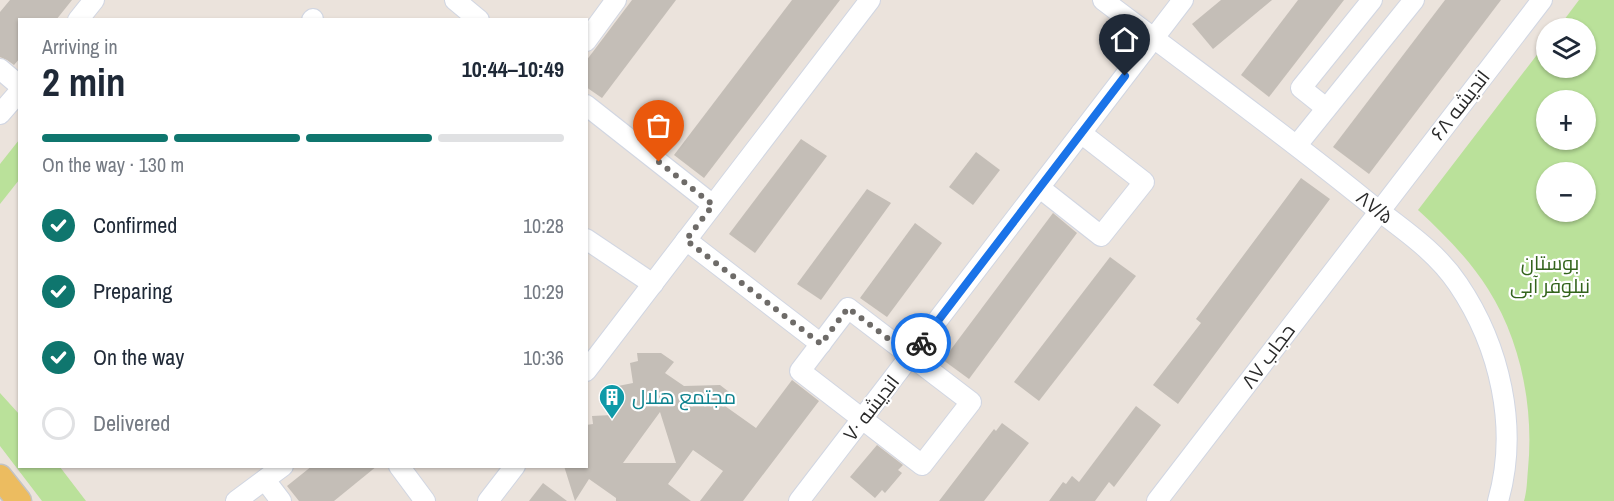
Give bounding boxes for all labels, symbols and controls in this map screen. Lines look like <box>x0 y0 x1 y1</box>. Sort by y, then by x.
pin <box>1099 14 1150 76</box>
map controls <box>1536 18 1596 222</box>
button: layers <box>1536 18 1596 78</box>
icon: home <box>1108 23 1141 56</box>
text: Arriving in <box>42 33 118 60</box>
text: 10:44–10:49 <box>462 54 564 84</box>
text: 2 min <box>42 56 126 108</box>
street label: اندیشه ۶۸ <box>1424 64 1496 145</box>
button: + <box>1536 90 1596 150</box>
pin <box>633 100 684 162</box>
icon: bag <box>642 109 675 142</box>
text: On the way · 130 m <box>42 151 184 178</box>
button: − <box>1536 162 1596 222</box>
street label: ۸۷/۵ <box>1351 184 1400 230</box>
icon: check <box>42 209 75 242</box>
text: Confirmed <box>93 210 177 240</box>
text: 10:28 <box>523 212 564 239</box>
park label: بوستان نیلوفر آبی <box>1510 249 1590 299</box>
icon: check <box>42 275 75 308</box>
text: Preparing <box>93 276 172 306</box>
text: 10:29 <box>523 278 564 305</box>
courier <box>891 313 951 373</box>
street label: حجاب ۸۷ <box>1234 318 1301 394</box>
icon: bike <box>905 327 938 360</box>
icon: check <box>42 341 75 374</box>
text: On the way <box>93 342 184 372</box>
text: 10:36 <box>523 344 564 371</box>
street label: اندیشه ۷۰ <box>836 369 905 447</box>
building icon: مجتمع هلال <box>597 382 627 420</box>
place label: مجتمع هلال <box>632 383 736 411</box>
text: Delivered <box>93 408 170 438</box>

